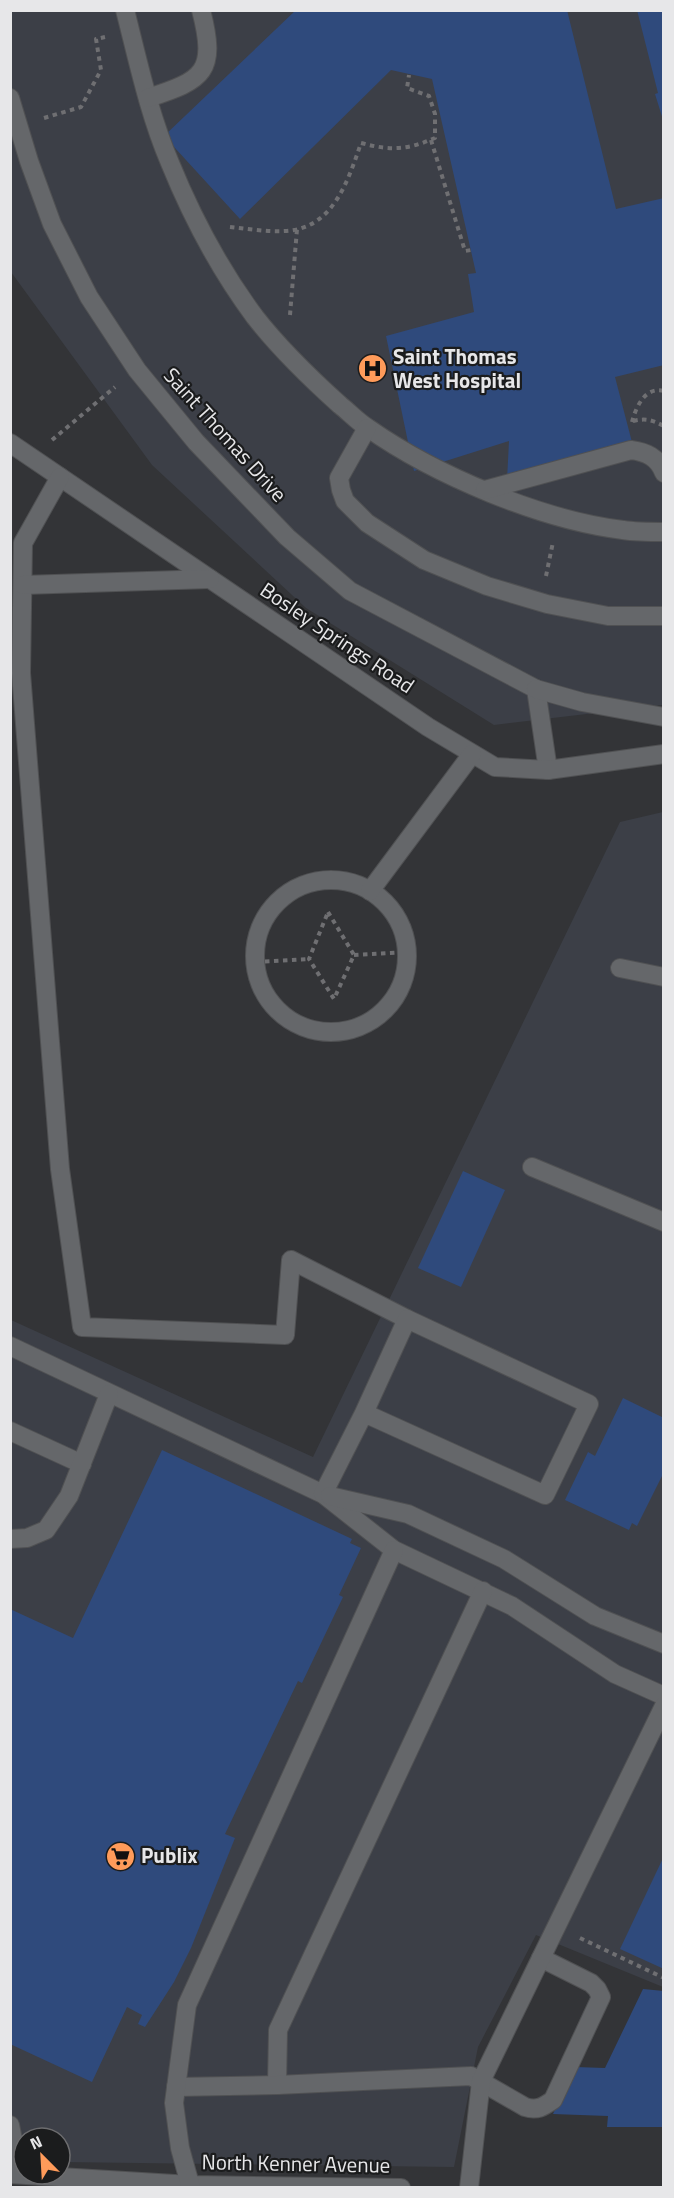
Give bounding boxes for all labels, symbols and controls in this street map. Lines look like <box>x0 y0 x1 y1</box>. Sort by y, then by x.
place label: Saint Thomas West Hospital <box>393 340 521 396</box>
hospital icon: Saint Thomas West Hospital <box>356 353 388 385</box>
street label: Saint Thomas Drive <box>156 360 295 509</box>
street label: Bosley Springs Road <box>254 574 421 701</box>
place label: Publix <box>141 1839 197 1871</box>
supermarket icon: Publix <box>104 1840 136 1872</box>
north arrow <box>12 2126 72 2186</box>
text: N <box>26 2129 46 2156</box>
street label: North Kenner Avenue <box>201 2145 391 2181</box>

